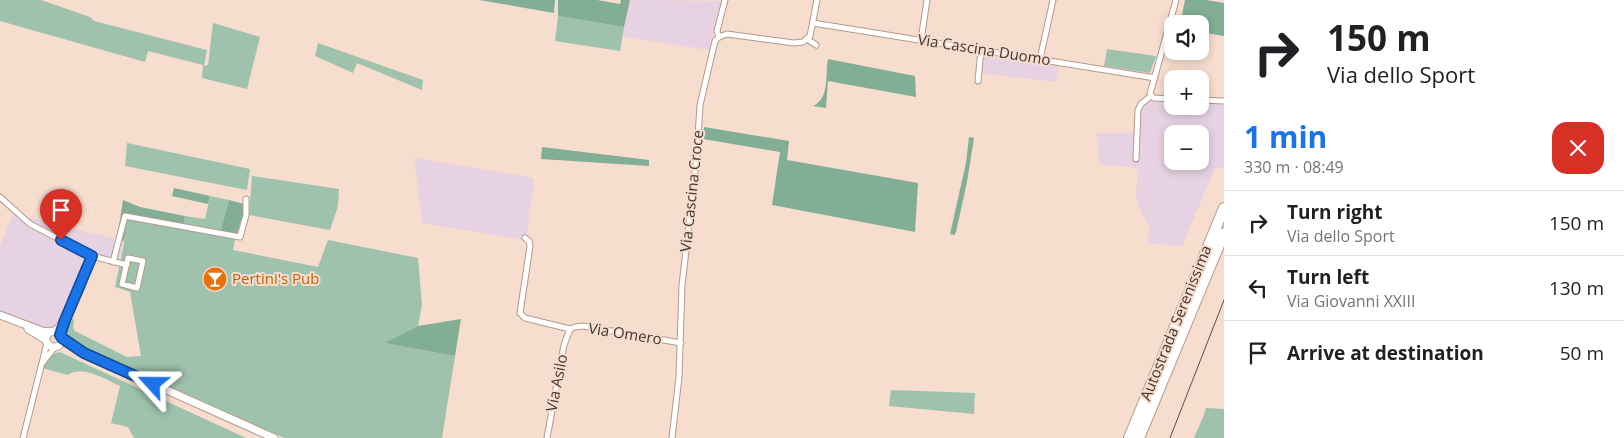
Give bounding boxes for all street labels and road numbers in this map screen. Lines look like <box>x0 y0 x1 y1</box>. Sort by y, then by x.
street label: Via Cascina Duomo <box>916 29 1052 69</box>
street label: Via Cascina Croce <box>675 129 707 253</box>
street label: Autostrada Serenissima <box>1135 242 1215 403</box>
street label: Via Omero <box>587 317 663 349</box>
street label: Via Asilo <box>541 352 571 413</box>

